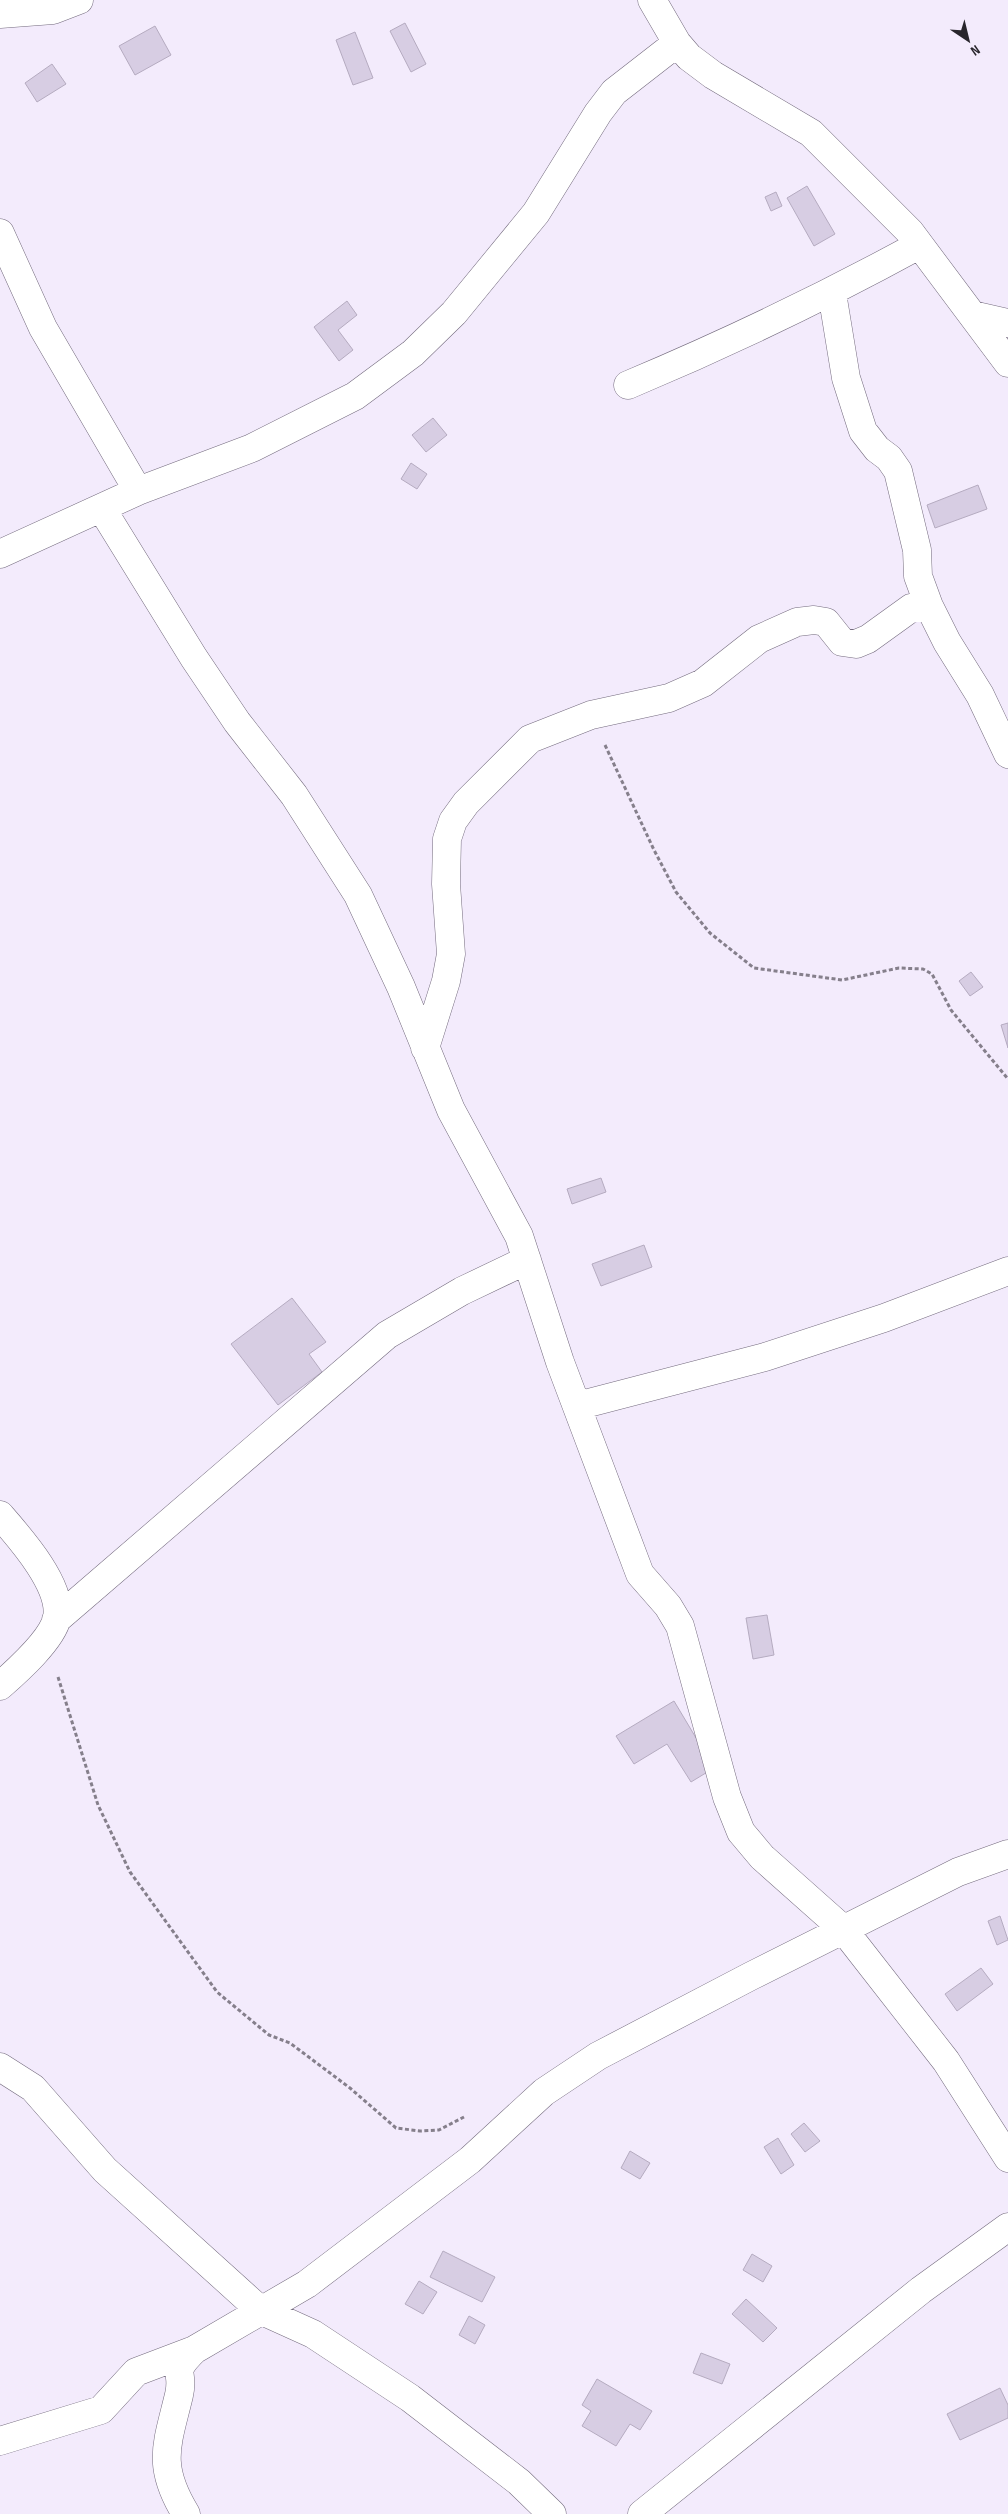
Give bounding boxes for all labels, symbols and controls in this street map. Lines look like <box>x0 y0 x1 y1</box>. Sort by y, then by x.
north arrow <box>943 15 993 65</box>
text: N <box>967 41 983 59</box>

